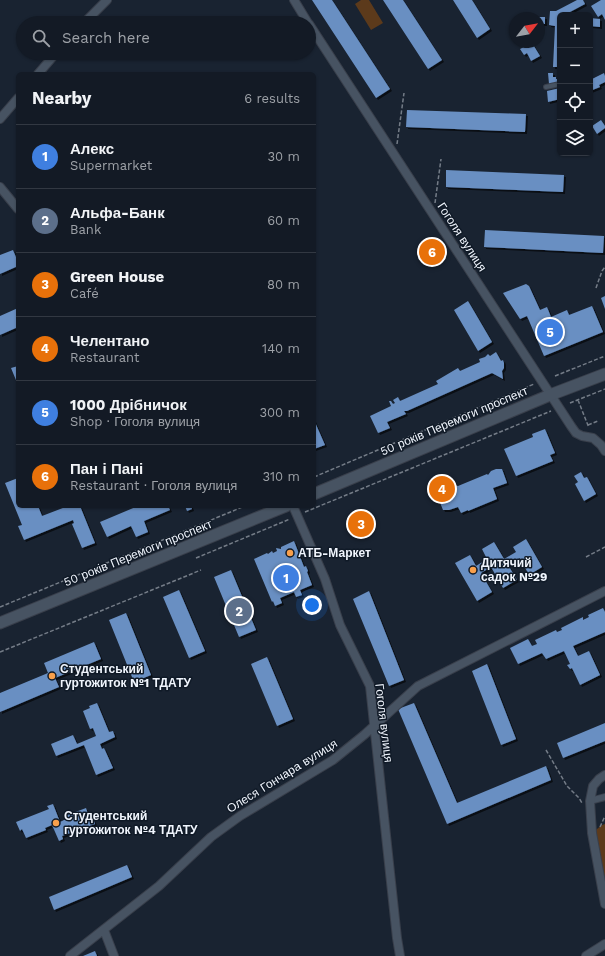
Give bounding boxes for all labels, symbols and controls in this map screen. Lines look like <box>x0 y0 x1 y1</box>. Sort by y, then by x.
north arrow <box>509 12 545 48</box>
map controls <box>557 12 593 156</box>
button: + <box>557 12 593 48</box>
search box <box>16 16 316 60</box>
icon: search <box>30 27 52 49</box>
text: Search here <box>62 29 150 47</box>
button: − <box>557 48 593 84</box>
button: locate <box>557 84 593 120</box>
text: Nearby <box>32 88 91 108</box>
text: 6 results <box>244 91 300 106</box>
button: layers <box>557 120 593 156</box>
text: Алекс <box>70 140 114 158</box>
text: 1 <box>42 149 48 164</box>
text: 30 m <box>268 149 300 164</box>
text: Supermarket <box>70 158 152 173</box>
street label: Гоголя вулиця <box>435 200 489 274</box>
text: Альфа-Банк <box>70 204 165 222</box>
text: 2 <box>41 213 49 228</box>
text: 60 m <box>267 213 300 228</box>
text: Bank <box>70 222 101 237</box>
pin: 6 <box>419 237 445 267</box>
text: Green House <box>70 268 164 286</box>
text: 3 <box>41 277 49 292</box>
text: 80 m <box>267 277 300 292</box>
text: Café <box>70 286 99 301</box>
pin: 5 <box>537 317 563 347</box>
text: Челентано <box>70 332 150 350</box>
text: 4 <box>41 341 49 356</box>
text: 140 m <box>262 341 300 356</box>
text: Restaurant <box>70 350 140 365</box>
street label: 50 років Перемоги проспект <box>378 383 530 458</box>
text: 1000 Дрібничок <box>70 396 187 414</box>
text: 5 <box>41 405 49 420</box>
text: 300 m <box>259 405 300 420</box>
text: Shop · Гоголя вулиця <box>70 414 200 429</box>
text: Пан і Пані <box>70 460 143 478</box>
text: 6 <box>41 469 49 484</box>
text: 310 m <box>262 469 300 484</box>
pin: 4 <box>429 474 455 504</box>
text: Restaurant · Гоголя вулиця <box>70 478 237 493</box>
pin: 3 <box>348 509 374 539</box>
street label: 50 років Перемоги проспект <box>62 517 215 589</box>
place label: АТБ-Маркет <box>298 546 371 560</box>
marker: АТБ-Маркет <box>285 548 295 558</box>
place label: Дитячий садок №29 <box>481 556 547 584</box>
pin: 1 <box>273 563 299 593</box>
marker: Дитячий садок №29 <box>468 565 478 575</box>
your location <box>302 595 322 615</box>
pin: 2 <box>226 596 252 626</box>
place label: Студентський гуртожиток №1 ТДАТУ <box>60 662 191 690</box>
marker: Студентський гуртожиток №1 ТДАТУ <box>47 671 57 681</box>
street label: Гоголя вулиця <box>372 683 396 763</box>
street label: Олеся Гончара вулиця <box>224 736 340 816</box>
place label: Студентський гуртожиток №4 ТДАТУ <box>64 809 198 837</box>
marker: Студентський гуртожиток №4 ТДАТУ <box>51 818 61 828</box>

